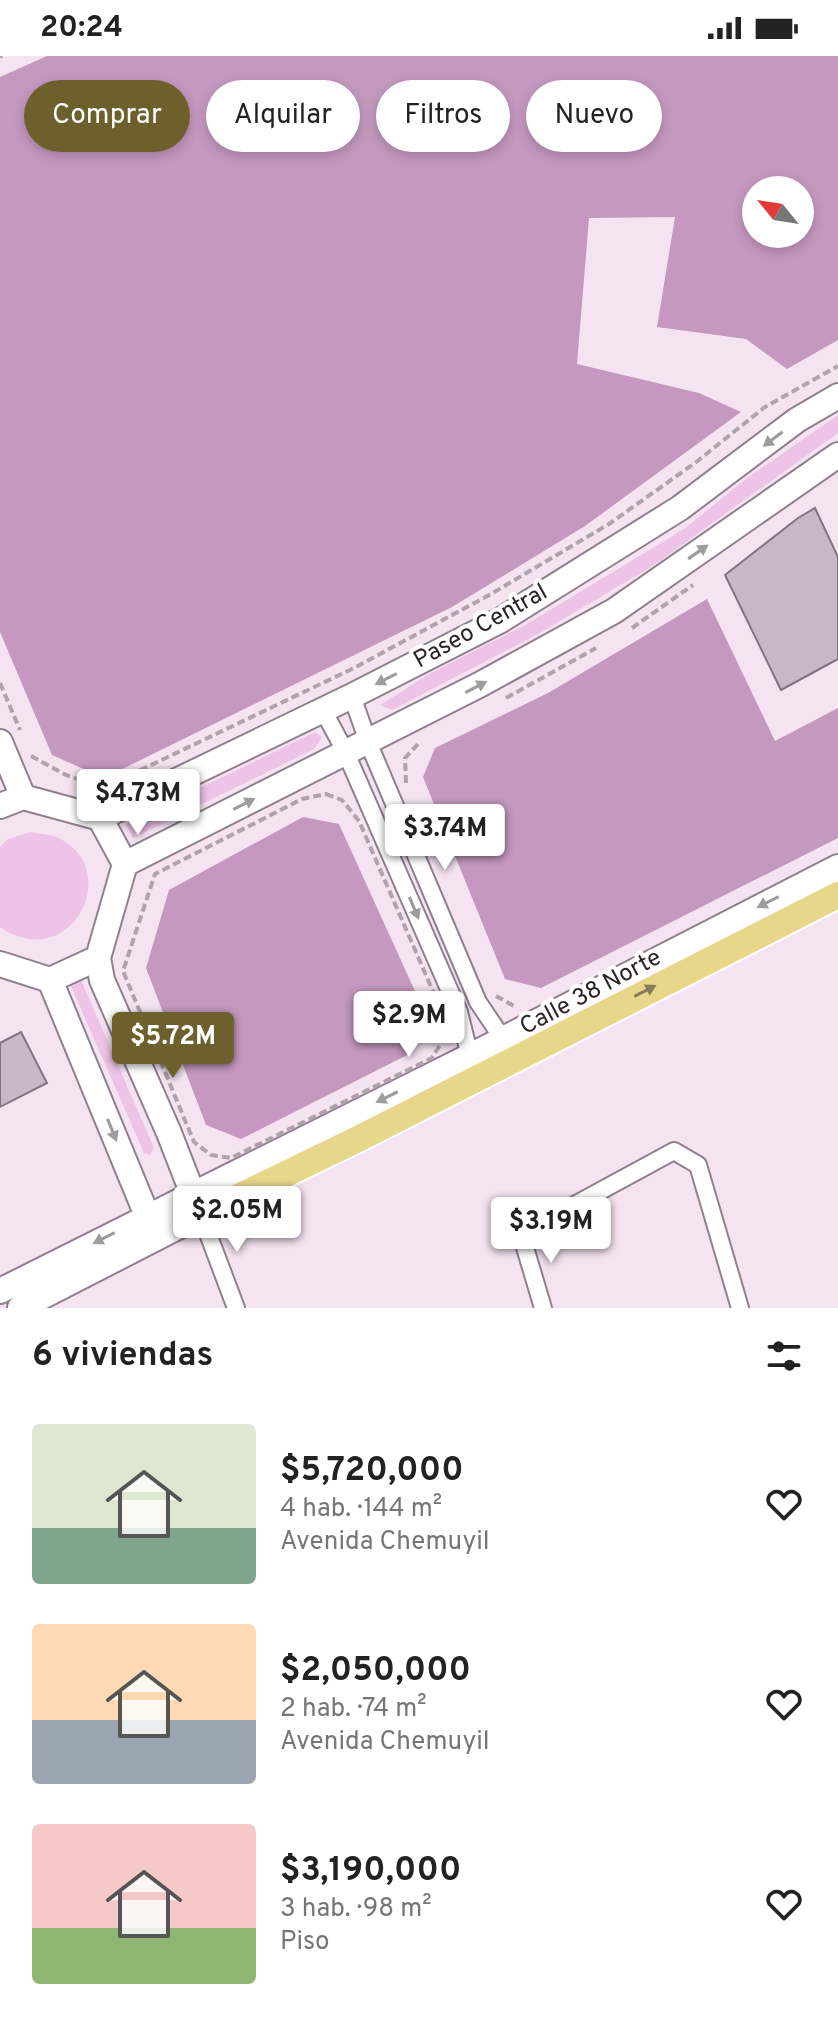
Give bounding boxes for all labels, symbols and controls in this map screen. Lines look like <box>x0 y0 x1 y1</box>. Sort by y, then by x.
text: 20:24 <box>40 10 123 47</box>
chip: Comprar <box>24 80 190 152</box>
chip: Alquilar <box>206 80 360 152</box>
chip: Filtros <box>376 80 510 152</box>
chip: Nuevo <box>526 80 662 152</box>
north arrow <box>742 176 814 248</box>
map controls <box>742 176 814 248</box>
one-way arrow <box>763 430 783 446</box>
one-way arrow <box>688 545 709 560</box>
street label: Paseo Central <box>409 578 553 676</box>
one-way arrow <box>375 672 398 685</box>
one-way arrow <box>465 680 488 693</box>
pin: $4.73M <box>73 769 203 837</box>
text: $4.73M <box>95 778 181 811</box>
one-way arrow <box>233 797 256 810</box>
pin: $3.74M <box>380 804 510 872</box>
text: $3.74M <box>403 813 487 846</box>
one-way arrow <box>407 896 420 920</box>
one-way arrow <box>757 896 780 909</box>
street label: Calle 38 Norte <box>515 943 667 1043</box>
one-way arrow <box>634 985 657 998</box>
pin: $2.9M <box>353 991 465 1059</box>
text: $2.9M <box>372 1000 446 1033</box>
pin: $5.72M <box>108 1012 238 1080</box>
text: $5.72M <box>130 1021 216 1054</box>
one-way arrow <box>376 1090 399 1104</box>
one-way arrow <box>105 1118 118 1142</box>
pin: $2.05M <box>172 1186 302 1254</box>
text: $2.05M <box>191 1195 283 1228</box>
pin: $3.19M <box>486 1197 616 1265</box>
text: $3.19M <box>509 1206 593 1239</box>
one-way arrow <box>93 1232 116 1245</box>
icon: filters <box>762 1334 806 1378</box>
text: 6 viviendas <box>32 1335 213 1378</box>
text: $5,720,000 <box>280 1450 464 1493</box>
icon: home <box>96 1456 192 1552</box>
icon: heart <box>762 1482 806 1526</box>
text: 4 hab. · 144 m² <box>280 1493 442 1526</box>
text: Avenida Chemuyil <box>280 1526 490 1559</box>
text: $2,050,000 <box>280 1650 471 1693</box>
icon: home <box>96 1656 192 1752</box>
icon: heart <box>762 1682 806 1726</box>
text: 2 hab. · 74 m² <box>280 1693 427 1726</box>
text: Avenida Chemuyil <box>280 1726 490 1759</box>
text: $3,190,000 <box>280 1850 461 1893</box>
icon: home <box>96 1856 192 1952</box>
icon: heart <box>762 1882 806 1926</box>
text: 3 hab. · 98 m² <box>280 1893 432 1926</box>
text: Piso <box>280 1926 329 1959</box>

